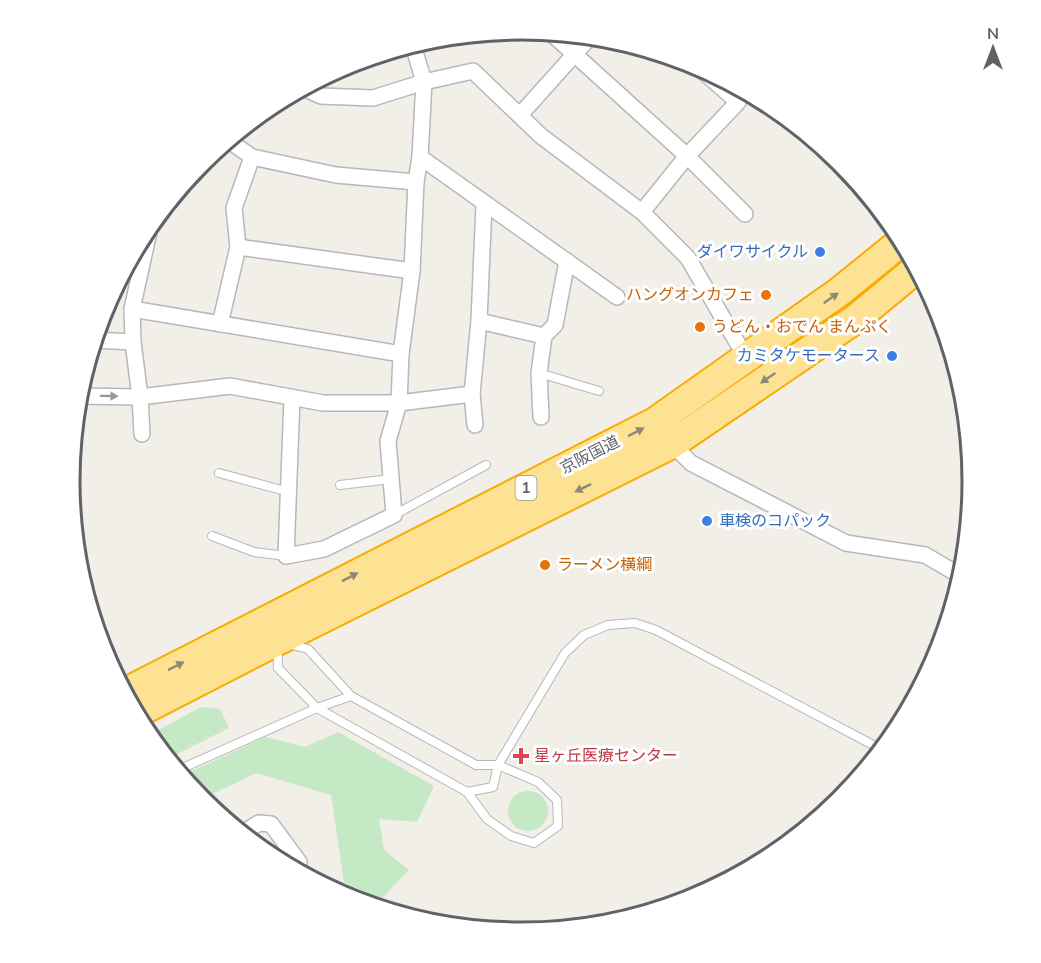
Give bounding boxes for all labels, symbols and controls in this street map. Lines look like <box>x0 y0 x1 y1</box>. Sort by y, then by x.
north arrow <box>963 18 1023 78</box>
text: N <box>987 23 999 45</box>
place label: ダイワサイクル <box>697 241 808 263</box>
marker: ダイワサイクル <box>813 245 827 259</box>
place label: ハングオンカフェ <box>626 284 754 306</box>
marker: ハングオンカフェ <box>759 288 773 302</box>
one-way arrow <box>823 293 839 304</box>
place label: うどん・おでん まんぷく <box>712 316 892 338</box>
marker: うどん・おでん まんぷく <box>693 320 707 334</box>
place label: カミタケモータース <box>737 345 880 367</box>
marker: カミタケモータース <box>885 349 899 363</box>
one-way arrow <box>760 373 776 384</box>
one-way arrow <box>99 392 118 401</box>
one-way arrow <box>627 427 644 436</box>
street label: 京阪国道 <box>556 431 624 479</box>
road number: 1 <box>516 476 536 500</box>
one-way arrow <box>574 483 591 493</box>
place label: 車検のコパック <box>719 510 831 532</box>
marker: 車検のコパック <box>700 514 714 528</box>
place label: ラーメン横綱 <box>557 554 652 576</box>
marker: ラーメン横綱 <box>538 558 552 572</box>
one-way arrow <box>341 573 358 582</box>
one-way arrow <box>168 661 185 671</box>
place label: 星ヶ丘医療センター <box>534 745 678 767</box>
marker: 星ヶ丘医療センター <box>512 747 530 765</box>

